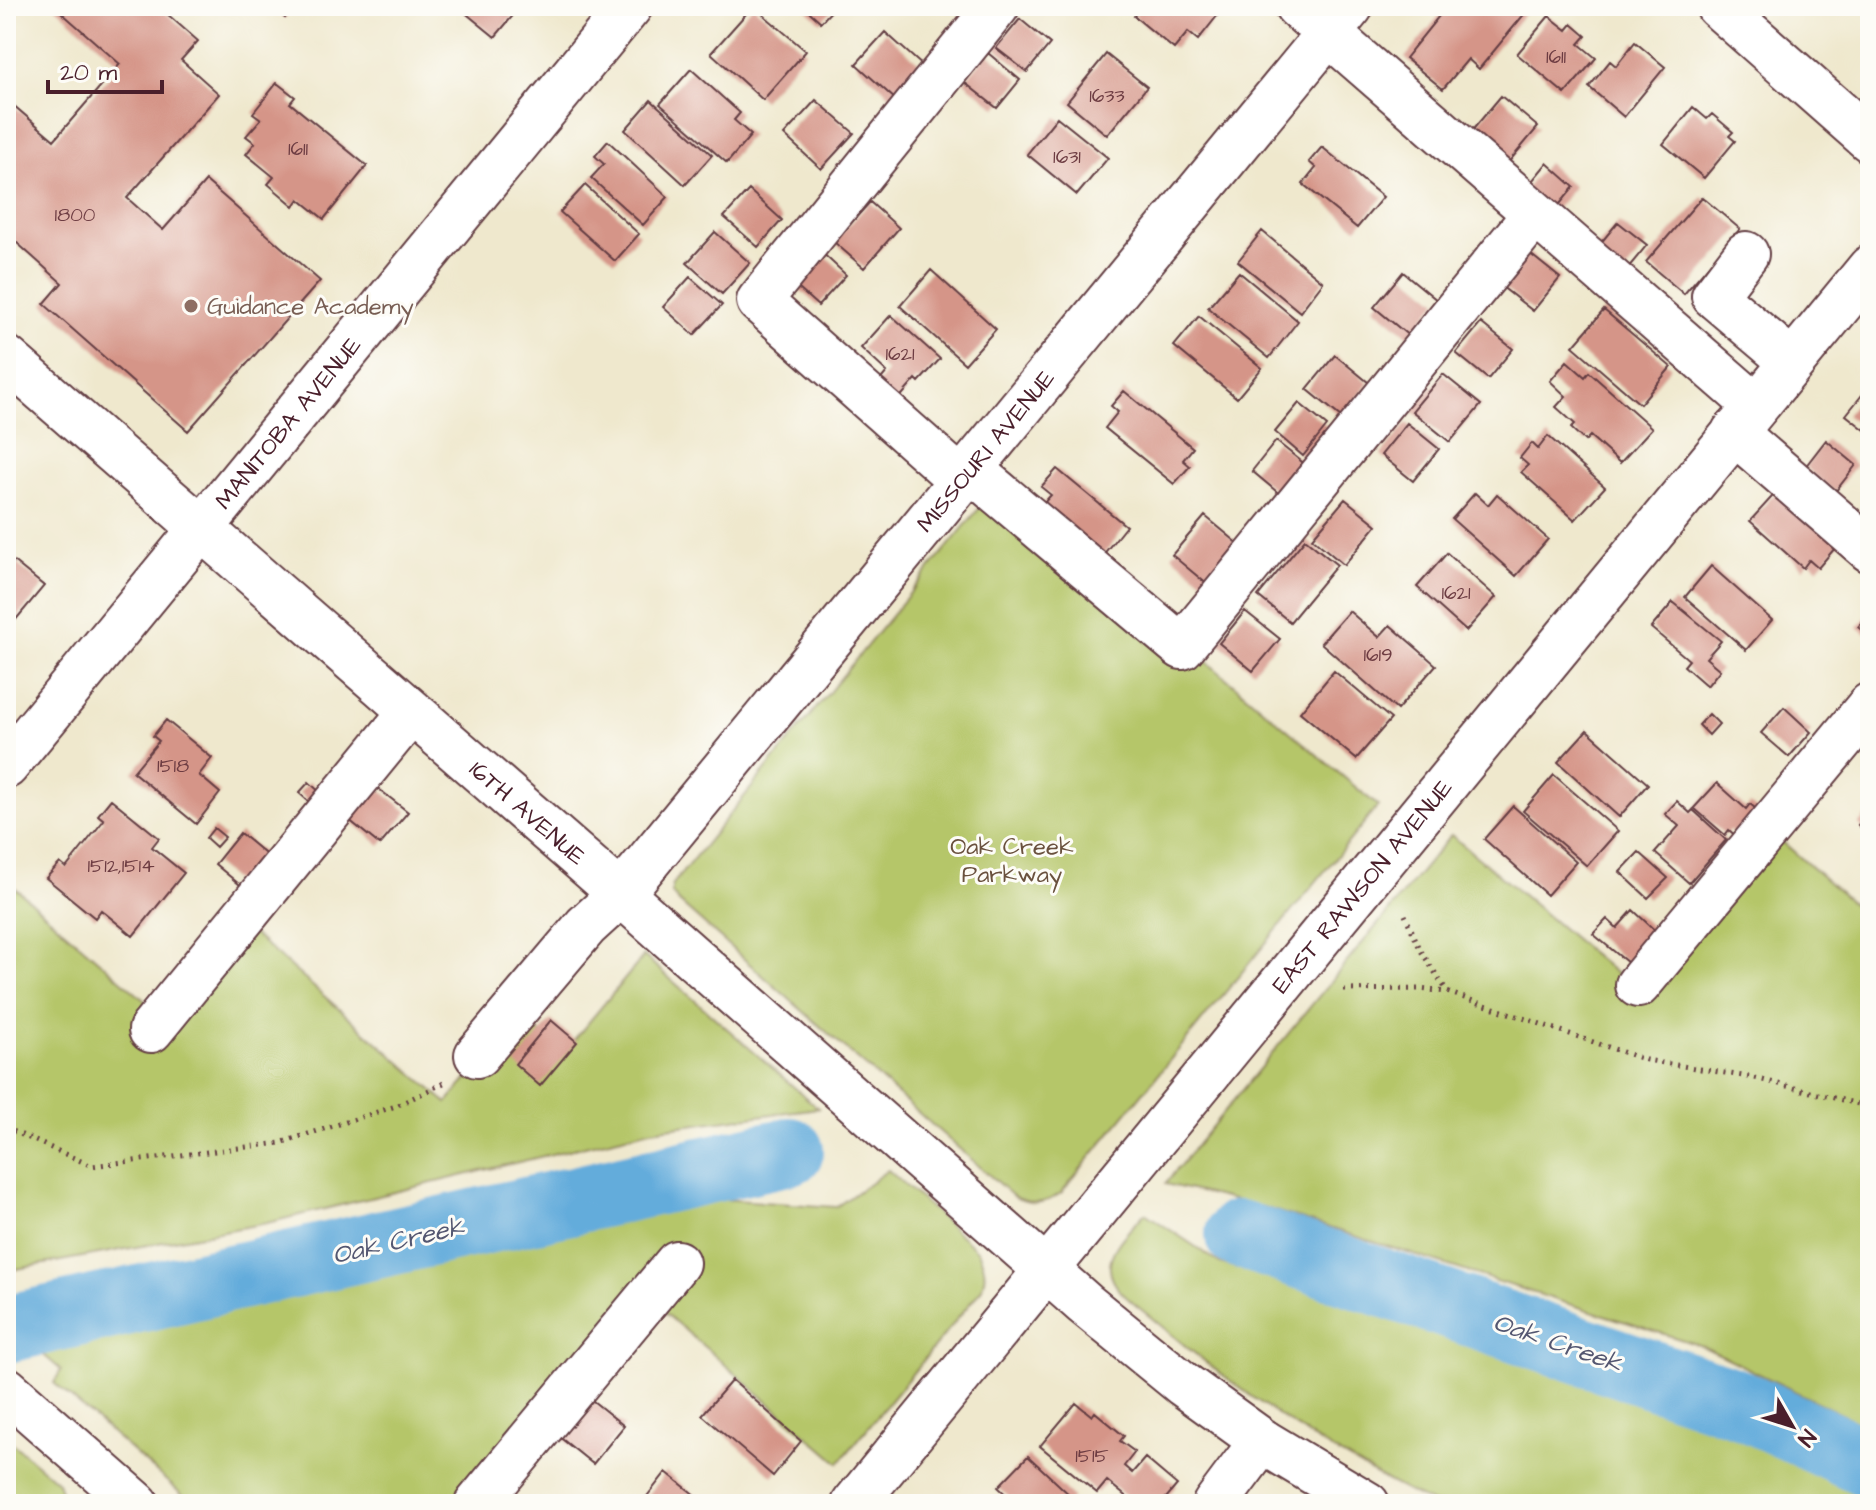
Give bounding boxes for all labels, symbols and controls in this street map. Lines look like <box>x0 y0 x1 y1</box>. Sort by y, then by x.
house number: 1611 <box>1546 43 1567 71</box>
scale bar <box>48 44 162 94</box>
text: 20 m <box>60 56 117 90</box>
house number: 1633 <box>1089 82 1125 110</box>
house number: 1611 <box>288 135 309 163</box>
house number: 1631 <box>1053 143 1081 171</box>
house number: 1800 <box>55 201 96 229</box>
place label: Guidance Academy <box>207 290 414 325</box>
marker: Guidance Academy <box>182 297 200 315</box>
street label: MANITOBA AVENUE <box>207 330 370 517</box>
house number: 1621 <box>885 340 915 368</box>
street label: MISSOURI AVENUE <box>909 363 1063 540</box>
house number: 1621 <box>1441 579 1471 607</box>
house number: 1619 <box>1363 641 1393 669</box>
house number: 1518 <box>157 752 189 780</box>
street label: 16TH AVENUE <box>461 753 593 874</box>
street label: EAST RAWSON AVENUE <box>1265 772 1461 1001</box>
park label: Oak Creek Parkway <box>950 830 1074 893</box>
house number: 1512,1514 <box>87 852 155 880</box>
water label: Oak Creek <box>329 1208 469 1274</box>
water label: Oak Creek <box>1489 1304 1628 1382</box>
north arrow <box>1752 1386 1832 1466</box>
text: N <box>1790 1423 1823 1453</box>
house number: 1515 <box>1075 1442 1109 1470</box>

